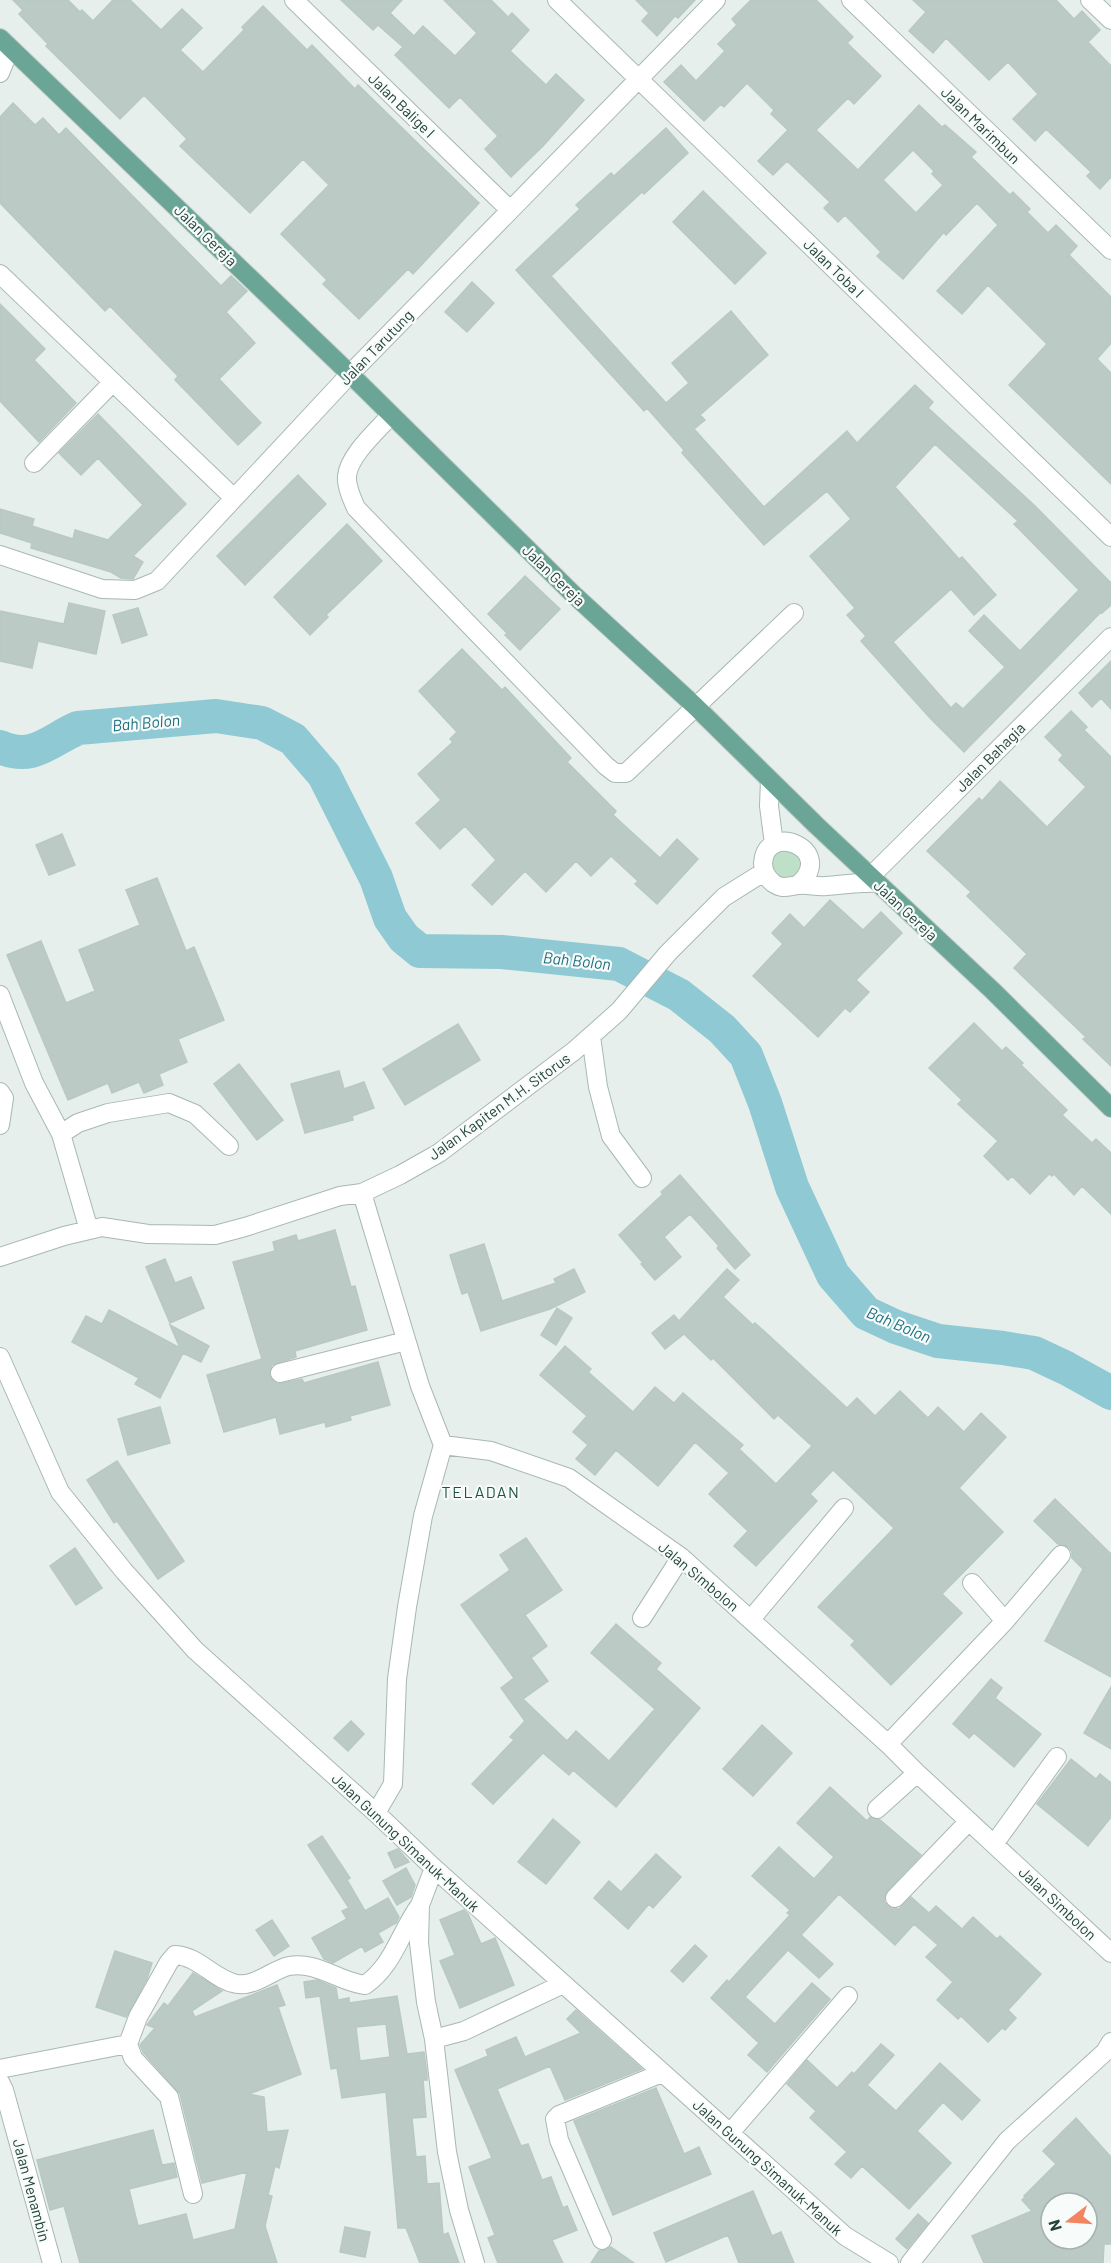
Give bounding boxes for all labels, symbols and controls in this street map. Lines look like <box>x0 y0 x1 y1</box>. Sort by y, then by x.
street label: Jalan Balige I <box>365 69 439 141</box>
street label: Jalan Marimbun <box>938 83 1024 167</box>
street label: Jalan Gereja <box>171 201 241 269</box>
street label: Jalan Toba I <box>800 235 868 301</box>
street label: Jalan Tarutung <box>336 306 416 388</box>
street label: Jalan Gereja <box>519 541 589 609</box>
water label: Bah Bolon <box>111 710 181 734</box>
street label: Jalan Bahagia <box>952 719 1028 795</box>
street label: Jalan Gereja <box>870 876 942 944</box>
water label: Bah Bolon <box>542 947 612 973</box>
street label: Jalan Kapiten M.H. Sitorus <box>425 1049 573 1163</box>
water label: Bah Bolon <box>864 1302 934 1346</box>
district label: TELADAN <box>442 1482 520 1501</box>
street label: Jalan Simbolon <box>655 1537 743 1615</box>
street label: Jalan Gunung Simanuk-Manuk <box>329 1769 484 1915</box>
street label: Jalan Simbolon <box>1015 1862 1101 1944</box>
street label: Jalan Gunung Simanuk-Manuk <box>690 2095 847 2239</box>
street label: Jalan Menambin <box>10 2137 54 2243</box>
north arrow <box>1039 2191 1099 2251</box>
text: N <box>1044 2218 1065 2233</box>

